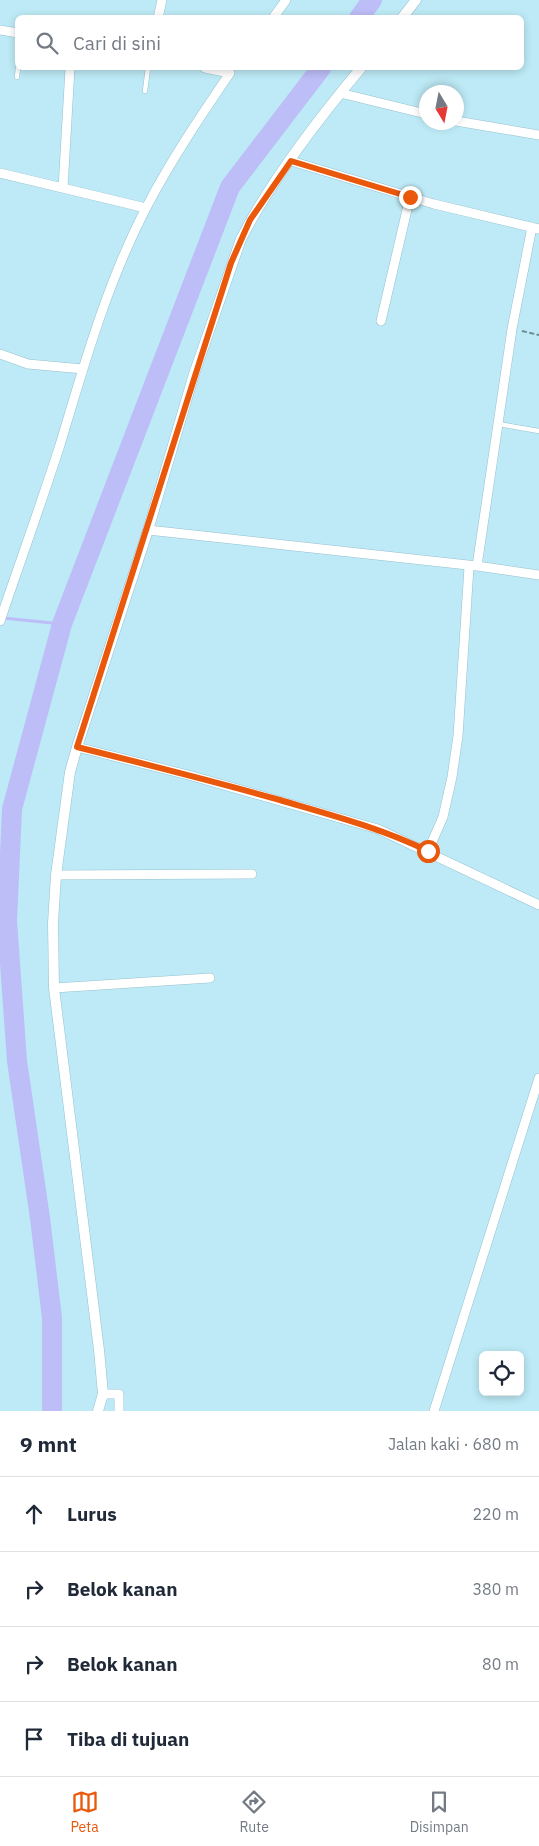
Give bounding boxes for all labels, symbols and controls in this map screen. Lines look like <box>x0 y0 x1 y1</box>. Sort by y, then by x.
search box <box>15 15 524 70</box>
icon: search <box>33 29 61 57</box>
text: Cari di sini <box>73 31 161 55</box>
north arrow <box>419 85 464 130</box>
route end <box>399 186 422 209</box>
route start <box>417 840 440 863</box>
map controls <box>479 1351 524 1396</box>
button: locate <box>479 1351 524 1396</box>
text: 9 mnt <box>20 1430 77 1458</box>
text: Jalan kaki · 680 m <box>388 1434 519 1454</box>
icon: ahead <box>20 1500 48 1528</box>
text: Lurus <box>67 1502 117 1526</box>
text: 220 m <box>472 1504 519 1524</box>
icon: right <box>20 1575 48 1603</box>
text: Belok kanan <box>67 1577 178 1601</box>
text: 380 m <box>472 1579 519 1599</box>
icon: right <box>20 1650 48 1678</box>
text: Belok kanan <box>67 1652 178 1676</box>
text: 80 m <box>482 1654 519 1674</box>
icon: arrive <box>20 1725 48 1753</box>
text: Tiba di tujuan <box>67 1727 189 1751</box>
tab: Peta <box>70 1788 99 1836</box>
tab: Rute <box>239 1788 269 1836</box>
tab: Disimpan <box>410 1788 469 1836</box>

